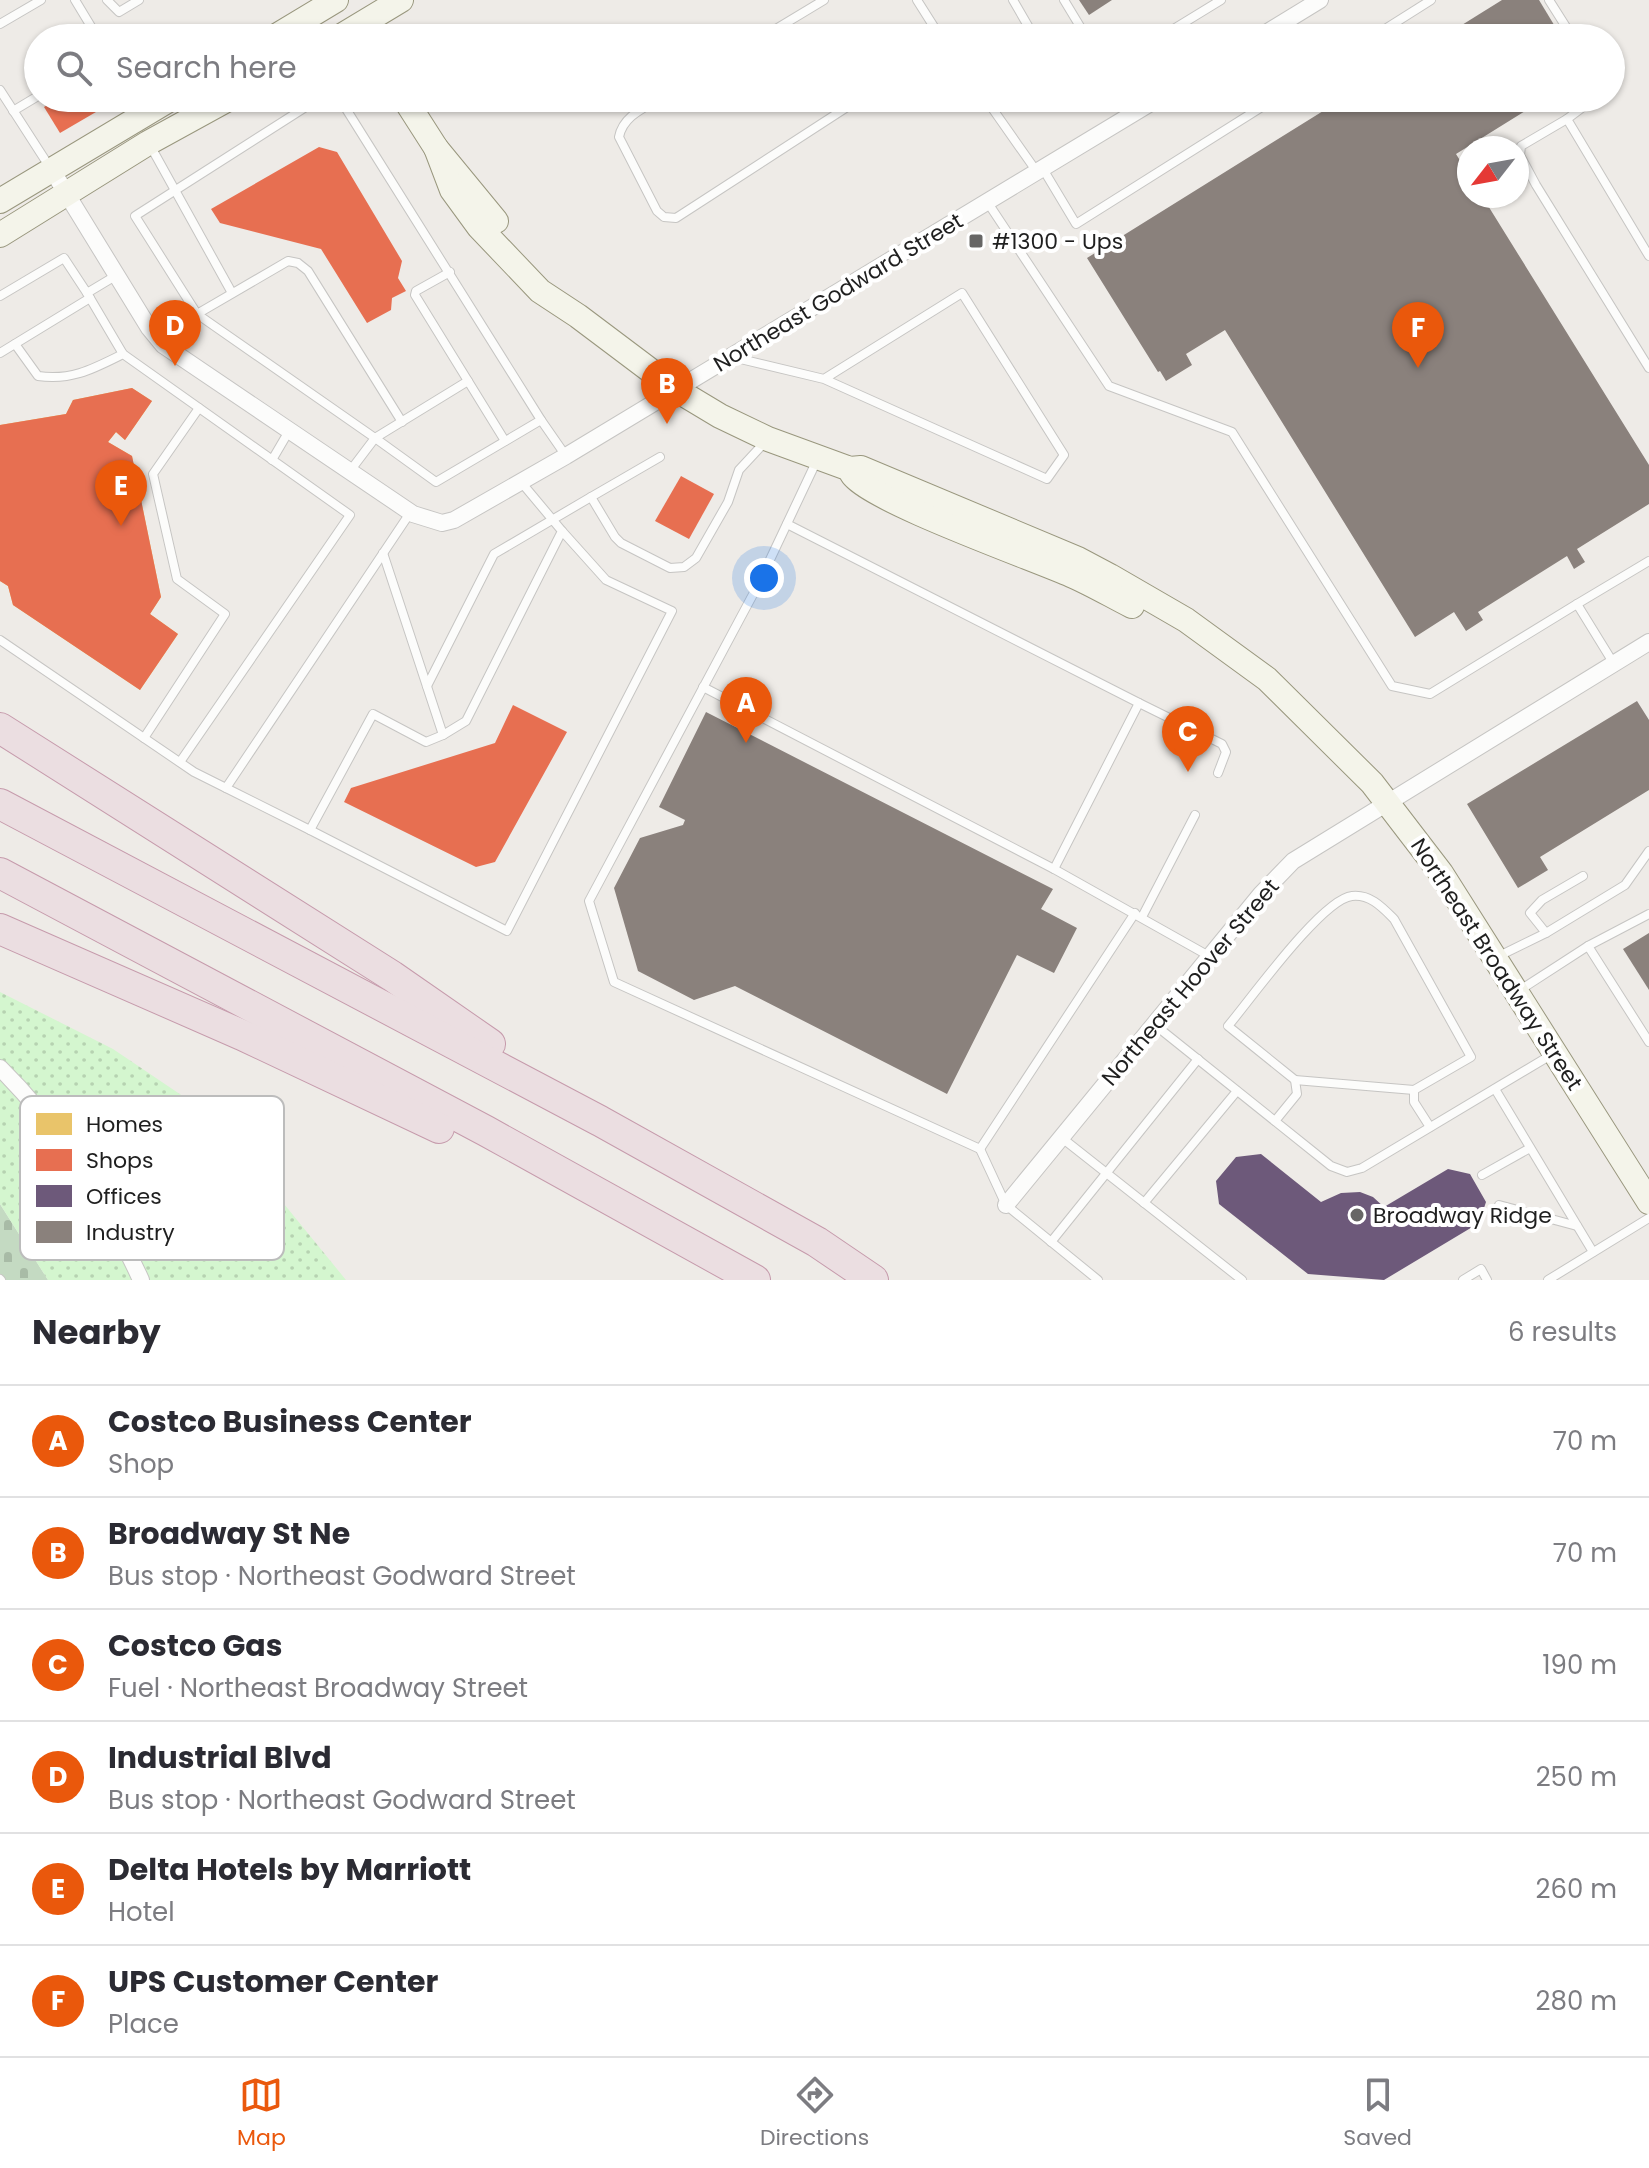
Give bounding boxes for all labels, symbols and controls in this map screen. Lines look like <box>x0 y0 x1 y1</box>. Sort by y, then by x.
search box <box>24 24 1625 112</box>
icon: search <box>52 46 96 90</box>
text: Search here <box>116 46 297 89</box>
north arrow <box>1457 136 1529 208</box>
street label: Northeast Godward Street <box>708 205 969 379</box>
place label: #1300 - Ups <box>992 226 1123 257</box>
marker: #1300 - Ups <box>967 232 985 250</box>
pin: D <box>149 300 201 366</box>
pin: F <box>1392 302 1444 368</box>
pin: B <box>641 358 693 424</box>
pin: E <box>95 460 147 526</box>
your location <box>744 558 784 598</box>
pin: A <box>720 677 772 743</box>
pin: C <box>1162 706 1214 772</box>
street label: Northeast Broadway Street <box>1403 832 1590 1096</box>
street label: Northeast Hoover Street <box>1094 872 1286 1092</box>
legend <box>20 1096 284 1260</box>
text: Homes <box>86 1109 163 1140</box>
text: Shops <box>86 1145 153 1176</box>
text: Offices <box>86 1181 162 1212</box>
place label: Broadway Ridge <box>1373 1200 1552 1231</box>
marker: Broadway Ridge <box>1348 1206 1366 1224</box>
text: Industry <box>86 1217 175 1248</box>
text: Nearby <box>32 1308 161 1356</box>
text: 6 results <box>1508 1314 1617 1350</box>
text: Costco Business Center <box>108 1400 472 1443</box>
text: A <box>48 1423 68 1459</box>
text: 70 m <box>1553 1423 1617 1459</box>
text: Shop <box>108 1446 174 1482</box>
text: Broadway St Ne <box>108 1512 350 1555</box>
text: B <box>49 1535 67 1571</box>
text: 70 m <box>1553 1535 1617 1571</box>
text: Bus stop · Northeast Godward Street <box>108 1558 576 1594</box>
text: Costco Gas <box>108 1624 282 1667</box>
text: C <box>48 1647 68 1683</box>
text: 190 m <box>1542 1647 1617 1683</box>
text: Fuel · Northeast Broadway Street <box>108 1670 528 1706</box>
text: Industrial Blvd <box>108 1736 332 1779</box>
text: D <box>49 1759 67 1795</box>
text: 250 m <box>1536 1759 1617 1795</box>
text: Bus stop · Northeast Godward Street <box>108 1782 576 1818</box>
text: Delta Hotels by Marriott <box>108 1848 471 1891</box>
text: E <box>51 1871 65 1907</box>
text: 260 m <box>1535 1871 1617 1907</box>
text: Hotel <box>108 1894 175 1930</box>
text: UPS Customer Center <box>108 1960 438 2003</box>
text: F <box>51 1983 65 2019</box>
text: 280 m <box>1536 1983 1617 2019</box>
text: Place <box>108 2006 179 2042</box>
tab: Map <box>237 2073 286 2154</box>
tab: Directions <box>760 2073 869 2154</box>
tab: Saved <box>1343 2073 1412 2154</box>

